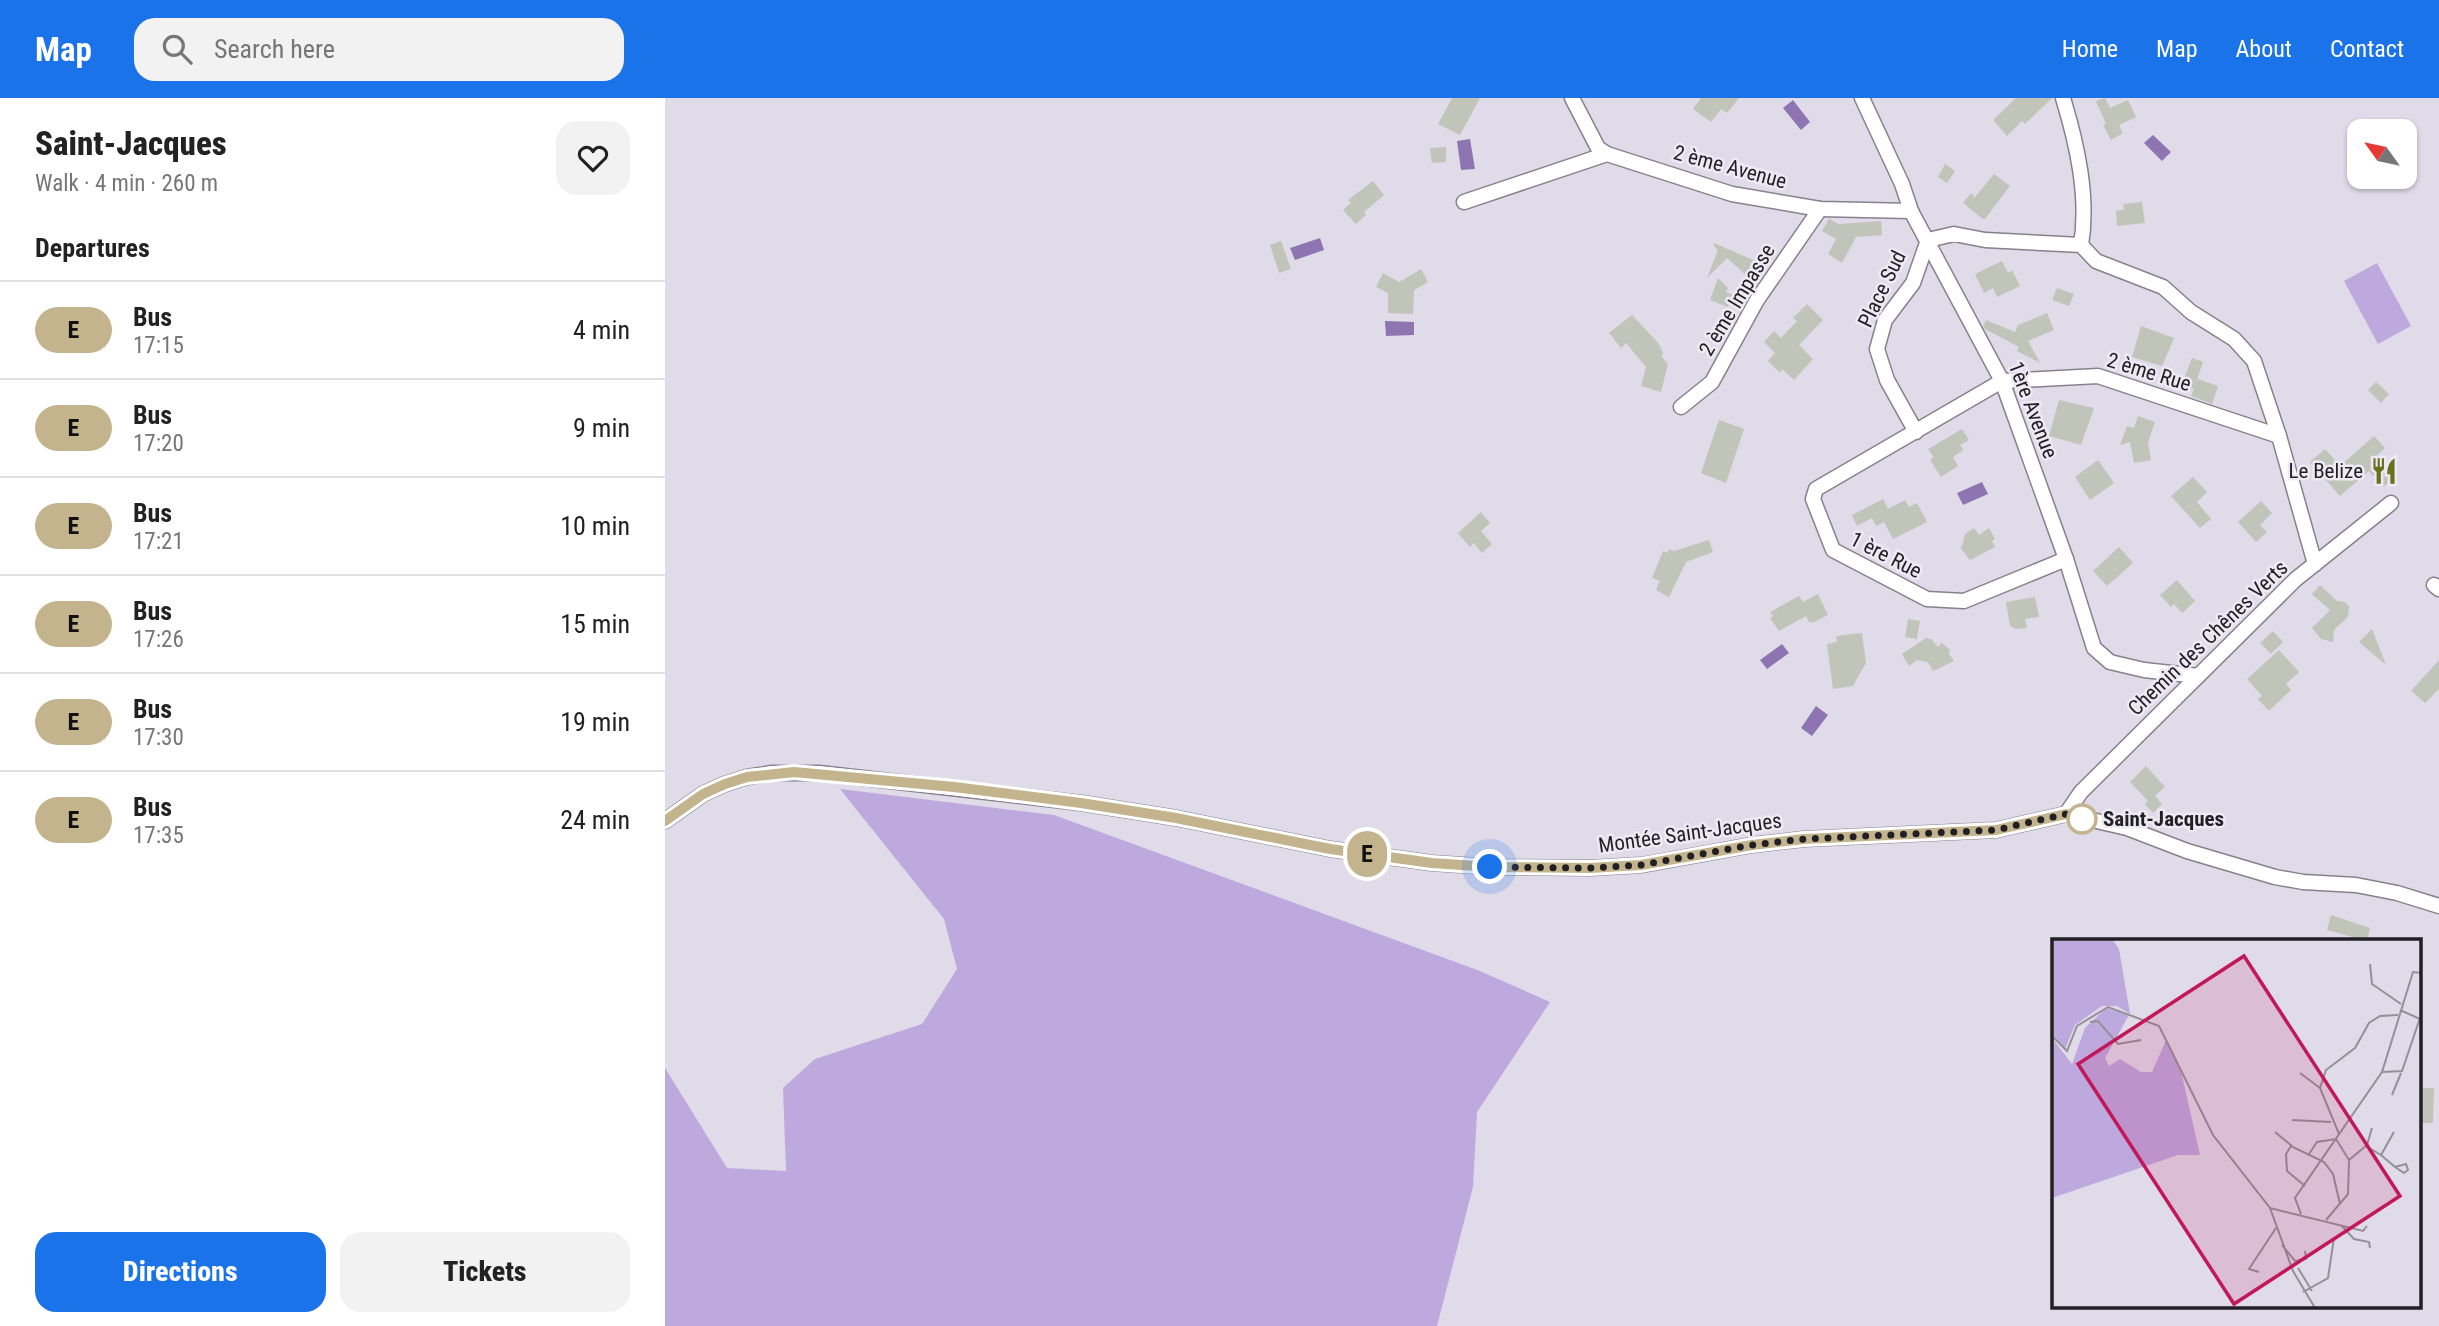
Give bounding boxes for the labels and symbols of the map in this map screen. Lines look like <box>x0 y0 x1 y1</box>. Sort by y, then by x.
north arrow <box>2347 119 2417 189</box>
street label: 2 ème Avenue <box>1671 140 1789 194</box>
street label: 2 ème Impasse <box>1694 240 1780 360</box>
street label: Place Sud <box>1853 247 1911 331</box>
street label: 2 ème Rue <box>2104 348 2194 396</box>
street label: 1ère Avenue <box>2004 358 2062 462</box>
restaurant icon: Le Belize <box>2369 456 2399 486</box>
place label: Le Belize <box>2289 459 2363 483</box>
street label: 1 ère Rue <box>1846 527 1926 583</box>
street label: Chemin des Chênes Verts <box>2123 556 2293 720</box>
marker: Saint-Jacques <box>2067 804 2097 834</box>
place label: Saint-Jacques <box>2103 807 2224 831</box>
street label: Montée Saint-Jacques <box>1597 808 1783 858</box>
line badge: E <box>1344 831 1390 877</box>
your location <box>1472 849 1507 884</box>
inset map <box>2052 939 2421 1308</box>

